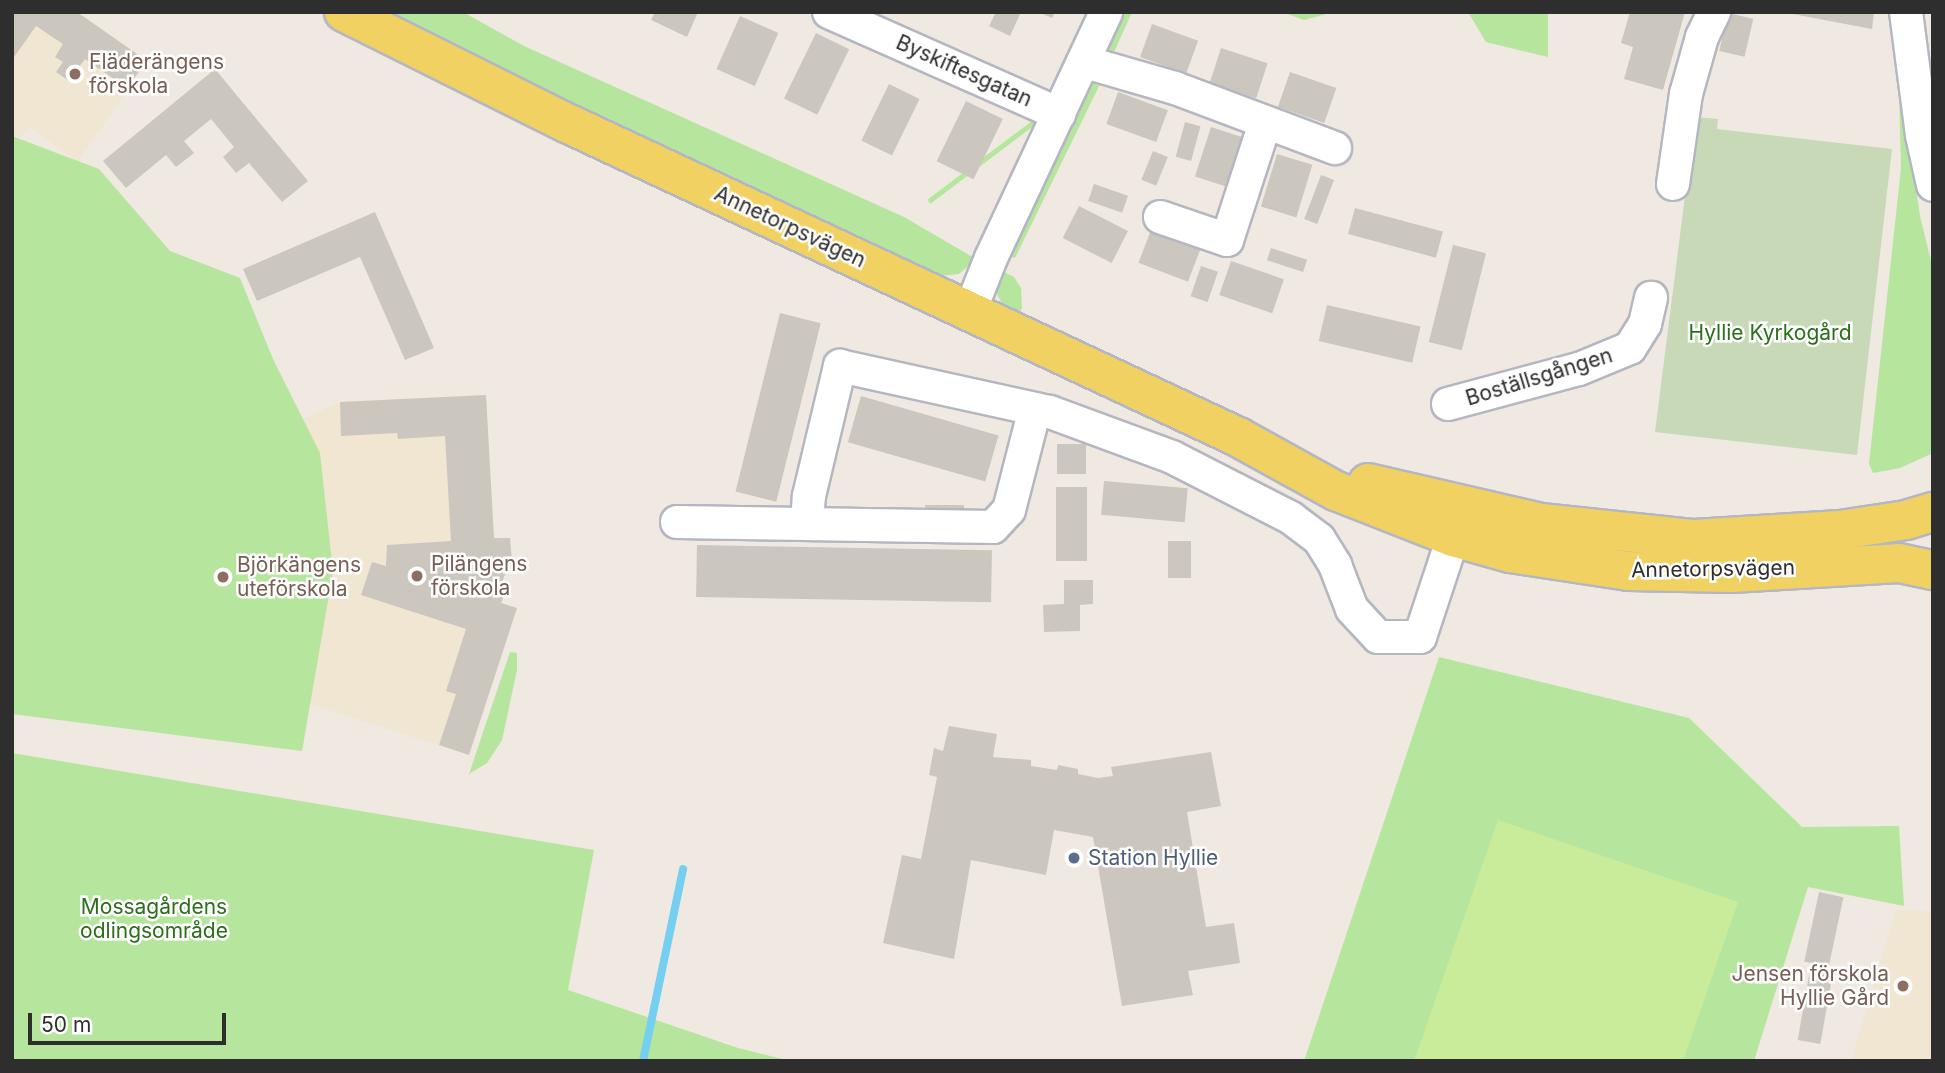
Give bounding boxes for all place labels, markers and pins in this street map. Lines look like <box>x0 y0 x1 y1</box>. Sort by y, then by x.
place label: Fläderängens förskola <box>89 49 224 99</box>
marker: Fläderängens förskola <box>67 66 83 82</box>
place label: Pilängens förskola <box>431 551 527 601</box>
place label: Björkängens uteförskola <box>237 552 361 602</box>
marker: Pilängens förskola <box>409 568 425 584</box>
marker: Björkängens uteförskola <box>215 569 231 585</box>
place label: Station Hyllie <box>1088 845 1218 871</box>
marker: Station Hyllie <box>1066 850 1082 866</box>
place label: Jensen förskola Hyllie Gård <box>1731 961 1889 1011</box>
marker: Jensen förskola Hyllie Gård <box>1895 978 1911 994</box>

